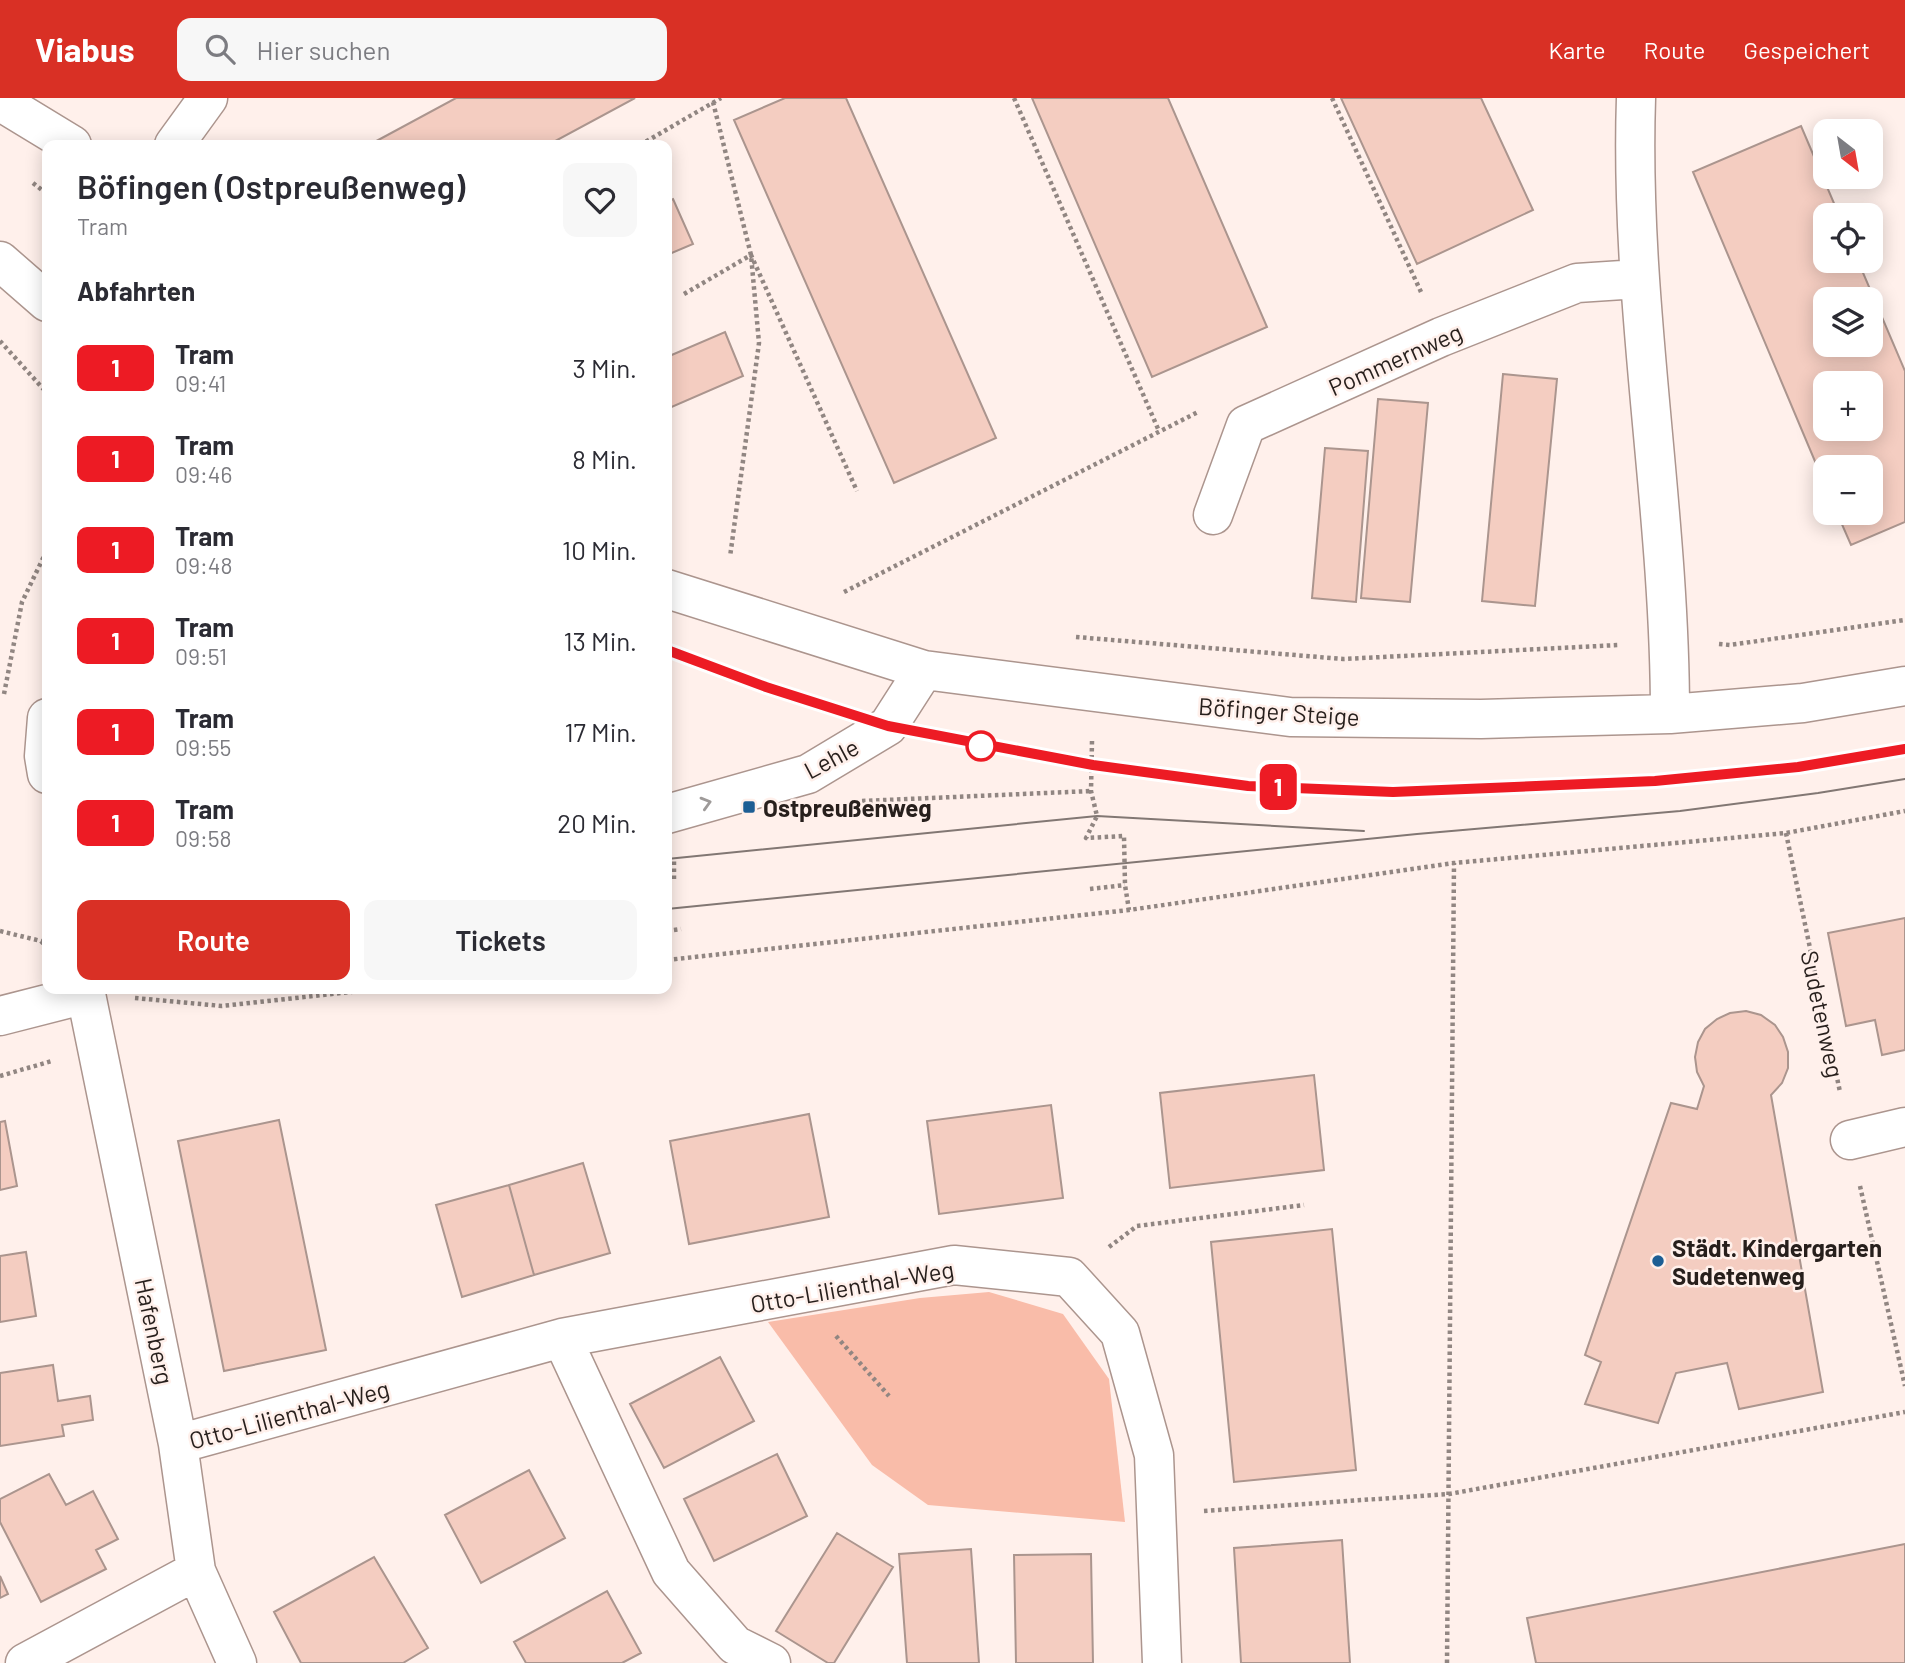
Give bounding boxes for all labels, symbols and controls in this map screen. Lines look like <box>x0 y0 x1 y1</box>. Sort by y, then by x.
search box <box>177 18 667 81</box>
text: Viabus <box>35 29 135 69</box>
icon: search <box>201 30 239 68</box>
text: Hier suchen <box>257 34 390 65</box>
text: Karte <box>1548 35 1606 64</box>
text: Route <box>1644 35 1705 64</box>
text: Gespeichert <box>1743 35 1870 64</box>
north arrow <box>1813 119 1883 189</box>
map controls <box>1813 119 1883 525</box>
button: heart <box>563 163 637 237</box>
text: Böfingen (Ostpreußenweg) <box>77 166 465 206</box>
button: locate <box>1813 203 1883 273</box>
text: Tram <box>77 212 128 240</box>
text: Abfahrten <box>77 275 195 306</box>
button: layers <box>1813 287 1883 357</box>
street label: Pommernweg <box>1324 317 1466 401</box>
text: Tram <box>175 338 234 369</box>
text: 3 Min. <box>572 352 637 383</box>
text: 1 <box>111 353 120 382</box>
text: 09:41 <box>175 369 226 397</box>
button: + <box>1813 371 1883 441</box>
text: Tram <box>175 429 234 460</box>
text: 8 Min. <box>572 443 637 474</box>
text: 1 <box>111 444 120 473</box>
button: − <box>1813 455 1883 525</box>
text: 09:46 <box>175 460 232 488</box>
text: Tram <box>175 520 234 551</box>
text: 10 Min. <box>562 534 637 565</box>
text: 1 <box>111 535 120 564</box>
text: 09:48 <box>175 551 232 579</box>
text: Tram <box>175 611 234 642</box>
text: 13 Min. <box>563 625 637 656</box>
text: 1 <box>111 626 120 655</box>
text: 09:51 <box>175 642 227 670</box>
street label: Böfinger Steige <box>1197 691 1361 731</box>
text: Tram <box>175 702 234 733</box>
text: 17 Min. <box>564 716 637 747</box>
text: 1 <box>111 717 120 746</box>
unlabelled marker <box>966 731 996 761</box>
street label: Lehle <box>799 732 863 784</box>
text: 09:55 <box>175 733 231 761</box>
line badge: 1 <box>1255 764 1301 810</box>
text: 1 <box>1274 772 1282 801</box>
text: Tram <box>175 793 234 824</box>
place label: Ostpreußenweg <box>763 793 932 822</box>
one-way arrow <box>699 797 711 811</box>
marker: Ostpreußenweg <box>741 799 757 815</box>
text: 20 Min. <box>557 807 637 838</box>
text: 1 <box>111 808 120 837</box>
text: 09:58 <box>175 824 232 852</box>
button: Route <box>77 900 350 980</box>
button: Tickets <box>364 900 637 980</box>
street label: Sudetenweg <box>1795 948 1851 1080</box>
place label: Städt. Kindergarten Sudetenweg <box>1672 1233 1882 1290</box>
marker: Städt. Kindergarten Sudetenweg <box>1650 1253 1666 1269</box>
street label: Otto-Lilienthal-Weg <box>748 1254 956 1318</box>
street label: Hafenberg <box>130 1275 180 1387</box>
street label: Otto-Lilienthal-Weg <box>186 1373 392 1455</box>

